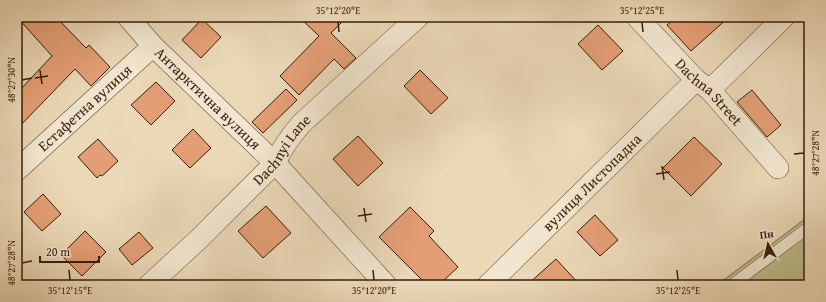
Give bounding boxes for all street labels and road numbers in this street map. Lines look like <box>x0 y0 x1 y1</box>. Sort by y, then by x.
street label: Антарктична вулиця <box>150 42 266 154</box>
street label: Dachna Street <box>671 53 748 131</box>
street label: Естафетна вулиця <box>33 59 137 156</box>
street label: Dachnyi Lane <box>248 109 315 190</box>
street label: вулиця Листопадна <box>538 128 646 236</box>

